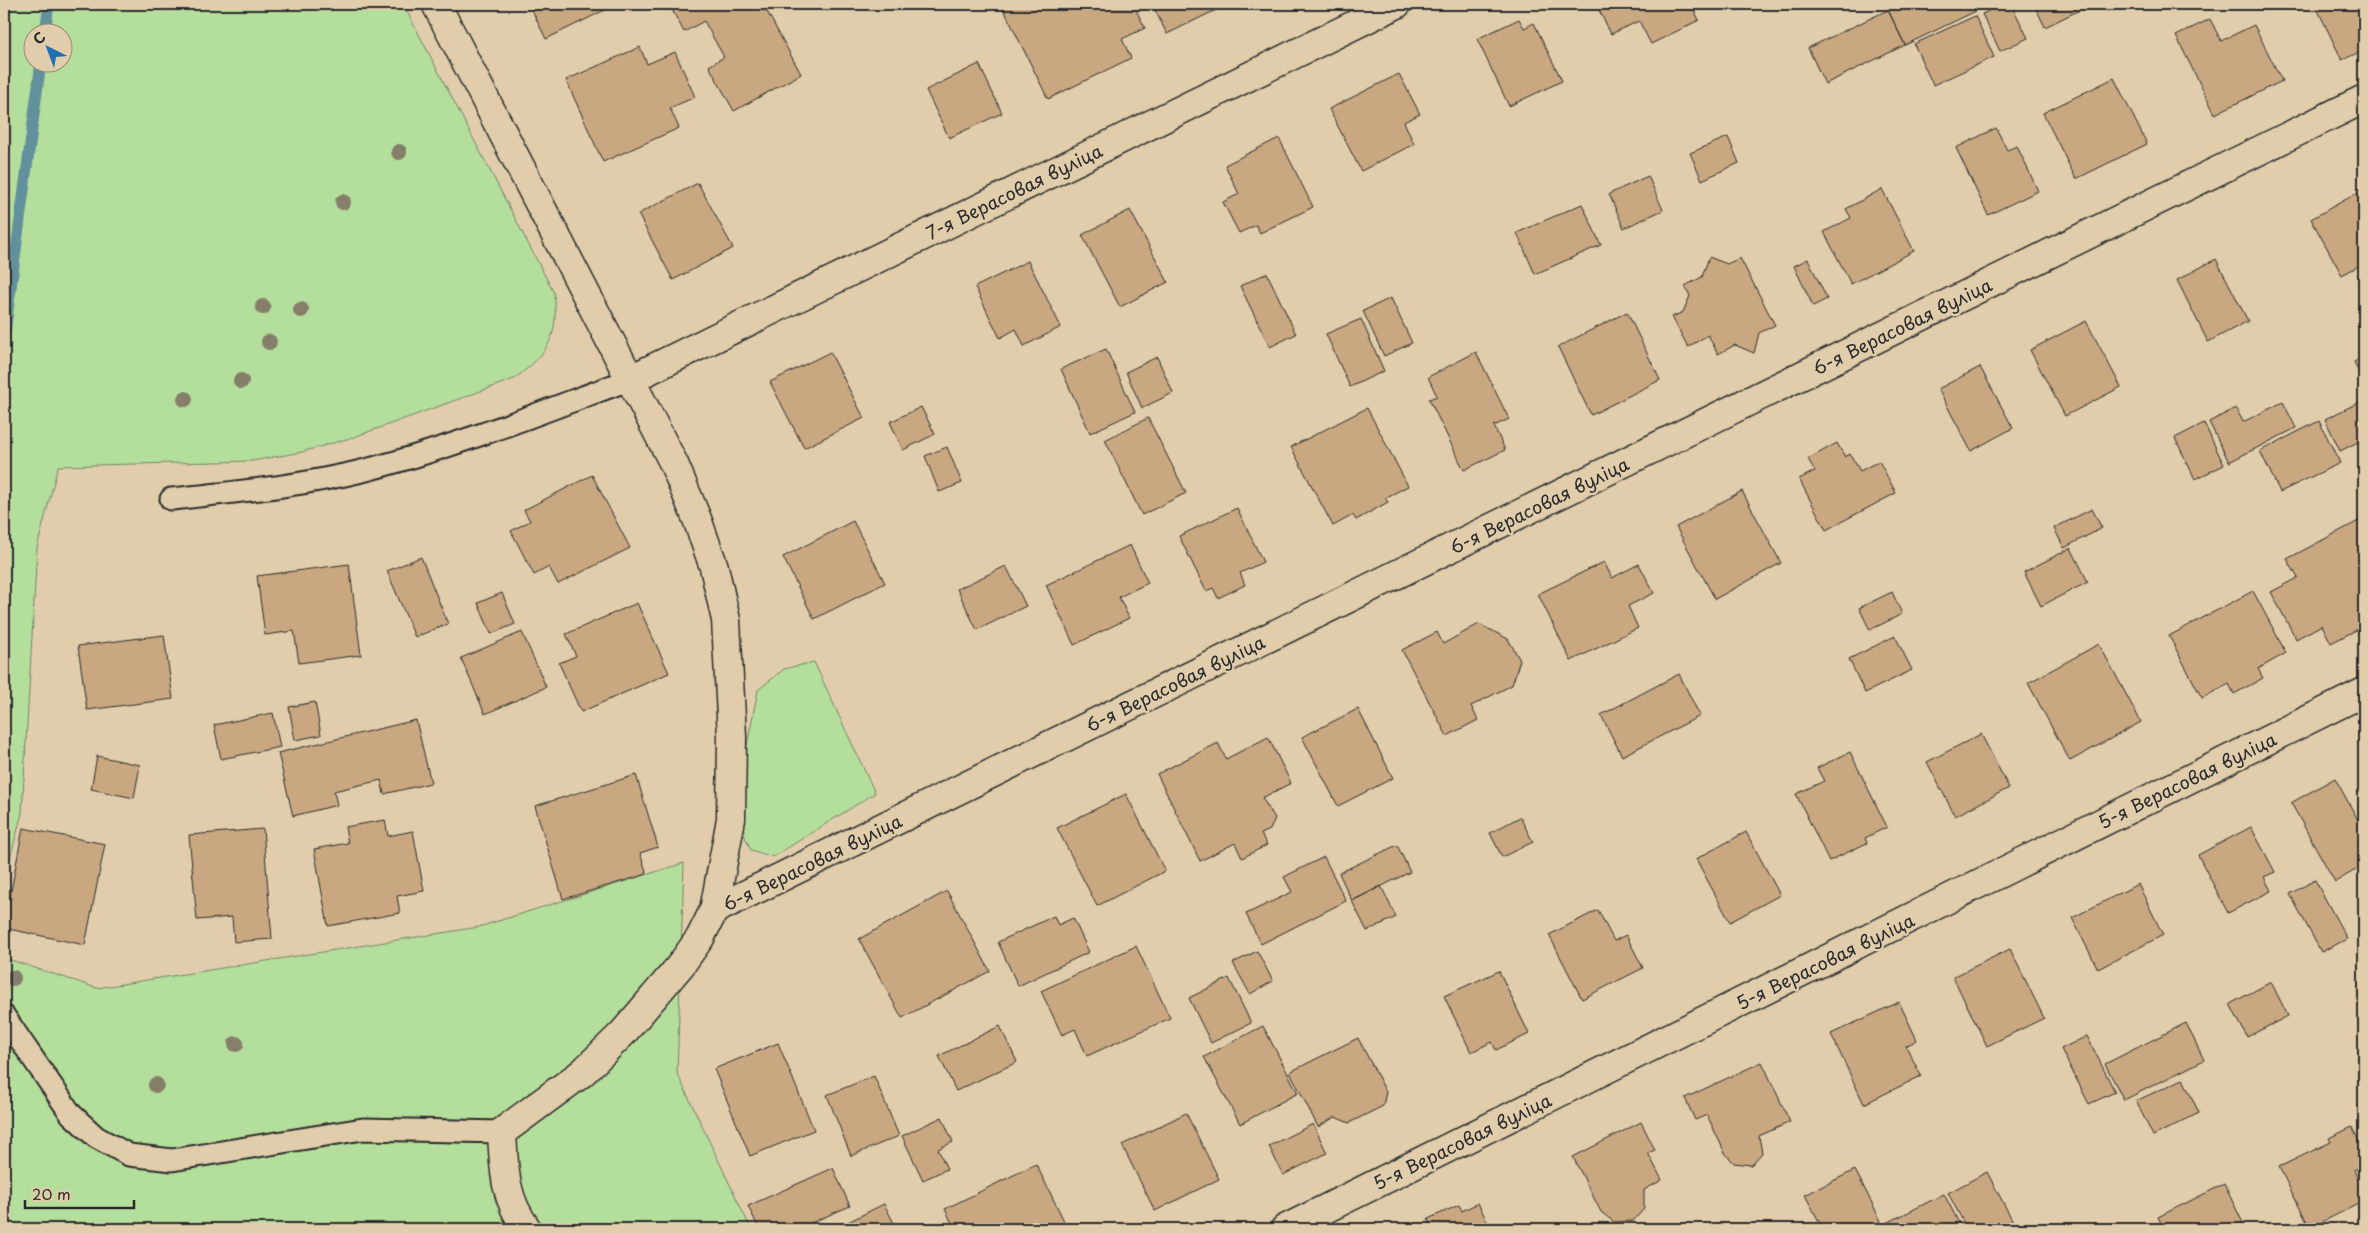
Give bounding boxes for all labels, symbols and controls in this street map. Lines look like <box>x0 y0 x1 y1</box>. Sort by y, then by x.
north arrow <box>22 22 72 72</box>
text: С <box>28 27 50 49</box>
street label: 7-я Верасовая вуліца <box>921 136 1107 246</box>
street label: 6-я Верасовая вуліца <box>1808 271 1996 381</box>
street label: 6-я Верасовая вуліца <box>1445 450 1633 560</box>
street label: 6-я Верасовая вуліца <box>1081 628 1269 738</box>
street label: 5-я Верасовая вуліца <box>2093 725 2281 835</box>
street label: 6-я Верасовая вуліца <box>718 807 906 917</box>
street label: 5-я Верасовая вуліца <box>1731 906 1919 1016</box>
street label: 5-я Верасовая вуліца <box>1368 1086 1556 1196</box>
scale bar <box>25 1178 134 1210</box>
text: 20 m <box>32 1182 71 1205</box>

